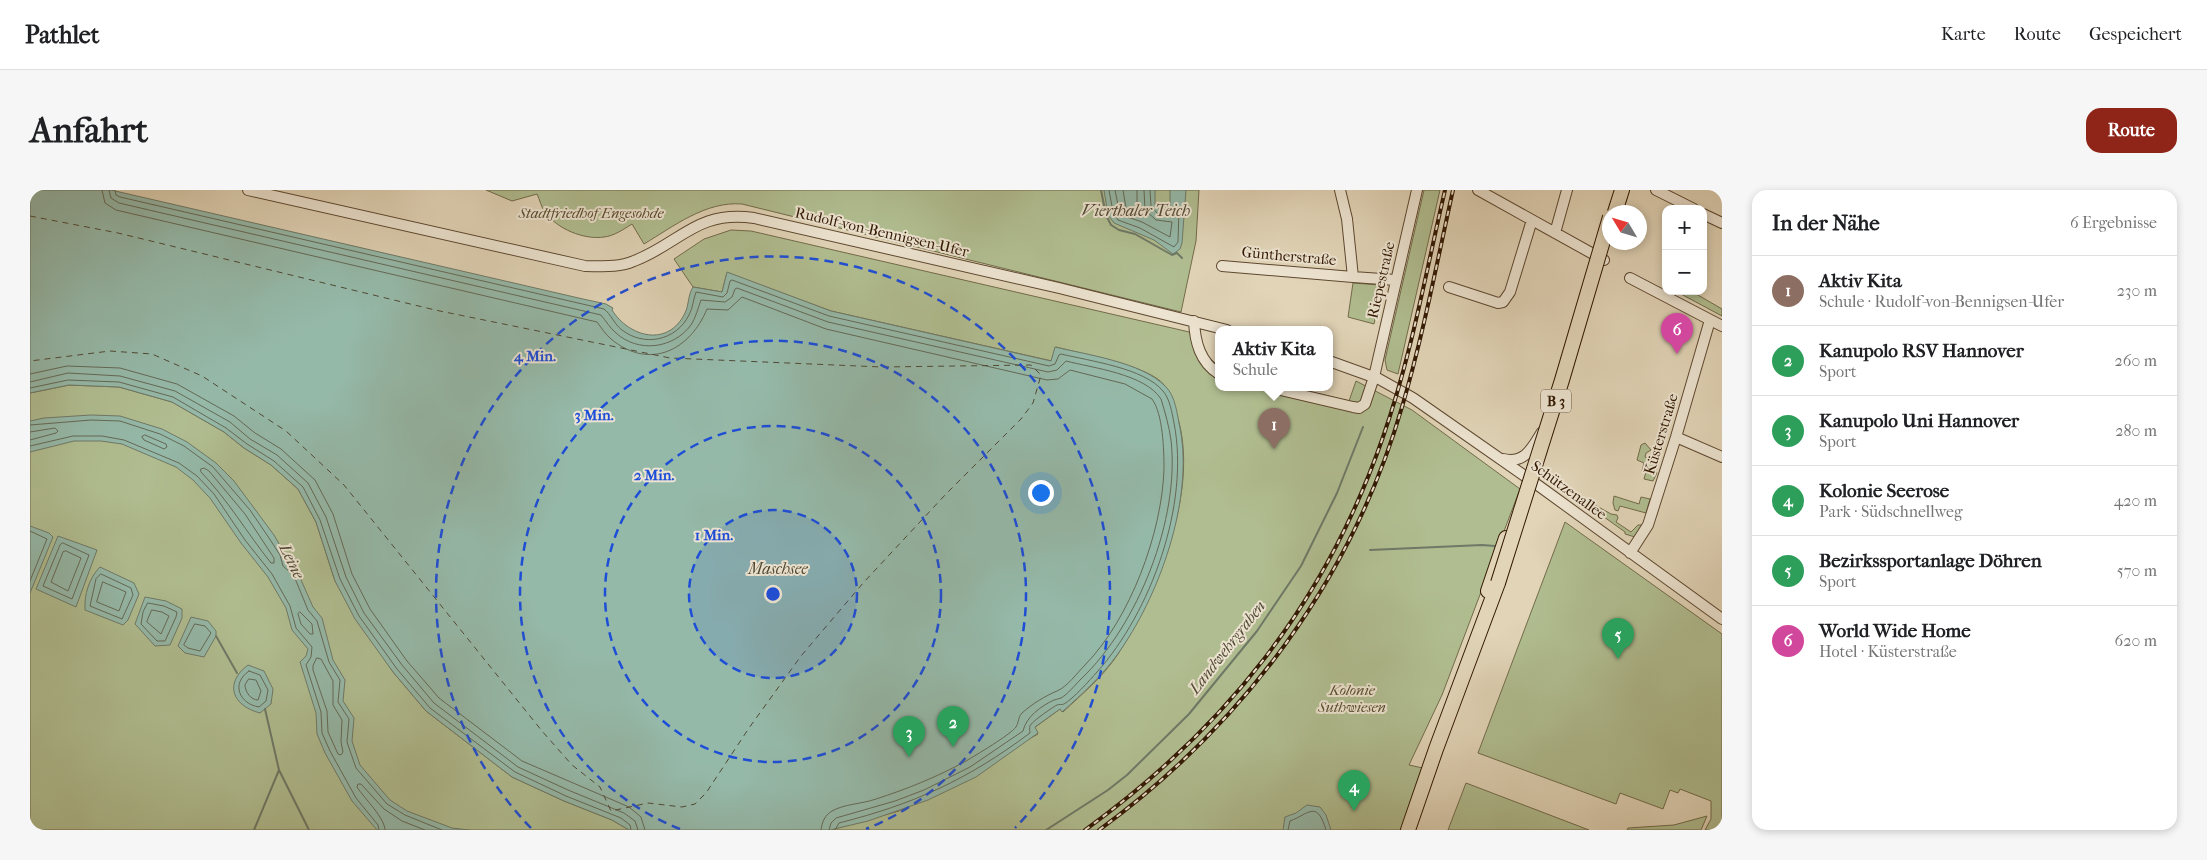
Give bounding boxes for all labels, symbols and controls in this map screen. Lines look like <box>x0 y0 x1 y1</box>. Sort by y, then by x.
text: Pathlet <box>25 21 99 49</box>
text: Karte <box>1941 24 1986 45</box>
text: Route <box>2014 24 2061 45</box>
text: Gespeichert <box>2089 24 2182 45</box>
button: Route <box>2086 108 2177 153</box>
text: Anfahrt <box>30 110 148 151</box>
water label: Vierthaler Teich <box>1082 201 1190 220</box>
street label: Rudolf-von-Bennigsen-Ufer <box>793 203 971 261</box>
park label: Stadtfriedhof Engesohde <box>518 204 664 222</box>
north arrow <box>1602 205 1647 250</box>
map controls <box>1662 205 1707 295</box>
button: + <box>1662 205 1707 250</box>
text: In der Nähe <box>1772 211 1880 235</box>
text: 6 Ergebnisse <box>2070 213 2157 232</box>
street label: Riepestraße <box>1363 239 1399 320</box>
street label: Güntherstraße <box>1241 243 1338 269</box>
button: − <box>1662 250 1707 295</box>
text: Aktiv Kita <box>1819 270 1902 292</box>
text: 1 <box>1785 281 1791 300</box>
text: 230 m <box>2117 281 2157 300</box>
text: Schule · Rudolf-von-Bennigsen-Ufer <box>1819 292 2064 311</box>
pin: 6 <box>1661 313 1693 354</box>
popup <box>1215 326 1333 391</box>
text: Aktiv Kita <box>1233 338 1315 360</box>
text: Kanupolo RSV Hannover <box>1819 340 2024 362</box>
text: 4 Min. <box>513 347 556 365</box>
text: 2 <box>1784 351 1792 370</box>
text: 260 m <box>2115 351 2157 370</box>
text: Schule <box>1233 360 1278 379</box>
text: Sport <box>1819 362 1857 381</box>
road number: B 3 <box>1541 390 1571 412</box>
street label: Küsterstraße <box>1640 391 1682 477</box>
text: 3 Min. <box>574 406 614 424</box>
pin: 1 <box>1258 408 1290 449</box>
text: Kanupolo Uni Hannover <box>1819 410 2019 432</box>
text: 3 <box>1785 421 1791 440</box>
text: 280 m <box>2115 421 2157 440</box>
text: Sport <box>1819 432 1857 451</box>
street label: Schützenallee <box>1528 457 1611 524</box>
text: 2 Min. <box>634 466 674 484</box>
your location <box>1028 480 1054 506</box>
text: Kolonie Seerose <box>1819 480 1949 502</box>
text: 4 <box>1783 491 1793 510</box>
text: 420 m <box>2114 491 2157 510</box>
text: Park · Südschnellweg <box>1819 502 1963 521</box>
text: 1 Min. <box>695 526 733 544</box>
water label: Leine <box>275 540 309 582</box>
text: Bezirkssportanlage Döhren <box>1819 550 2042 572</box>
water label: Maschsee <box>747 559 808 578</box>
text: 5 <box>1785 561 1791 580</box>
text: 570 m <box>2117 561 2157 580</box>
text: Sport <box>1819 572 1857 591</box>
centre of rings <box>764 585 782 603</box>
water label: Landwehrgraben <box>1184 597 1269 698</box>
pin: 5 <box>1602 618 1634 659</box>
text: World Wide Home <box>1819 620 1971 642</box>
text: 6 <box>1784 631 1792 650</box>
text: 620 m <box>2115 631 2157 650</box>
text: Hotel · Küsterstraße <box>1819 642 1957 661</box>
park label: Kolonie Suthwiesen <box>1317 681 1386 716</box>
pin: 2 <box>937 706 969 747</box>
pin: 3 <box>893 716 925 757</box>
pin: 4 <box>1338 770 1370 811</box>

